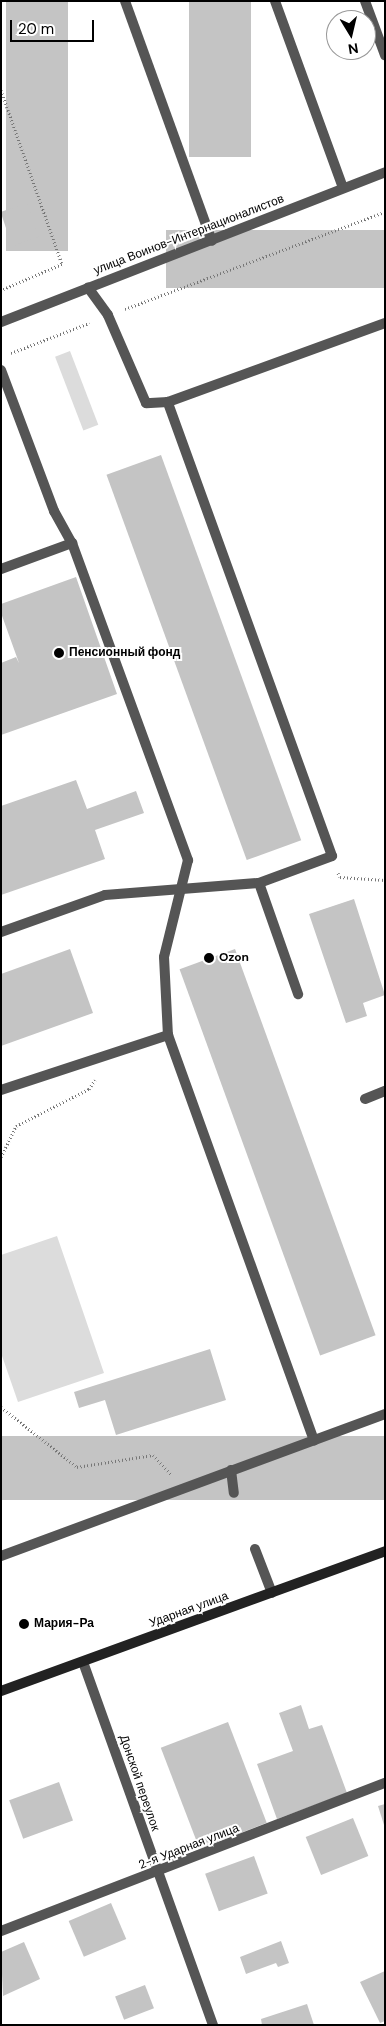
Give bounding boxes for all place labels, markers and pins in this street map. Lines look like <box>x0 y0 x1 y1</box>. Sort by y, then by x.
place label: Пенсионный фонд <box>69 646 180 660</box>
marker: Пенсионный фонд <box>53 647 65 659</box>
place label: Ozon <box>219 951 249 965</box>
marker: Ozon <box>203 952 215 964</box>
place label: Мария-Ра <box>34 1617 94 1631</box>
marker: Мария-Ра <box>18 1618 30 1630</box>

